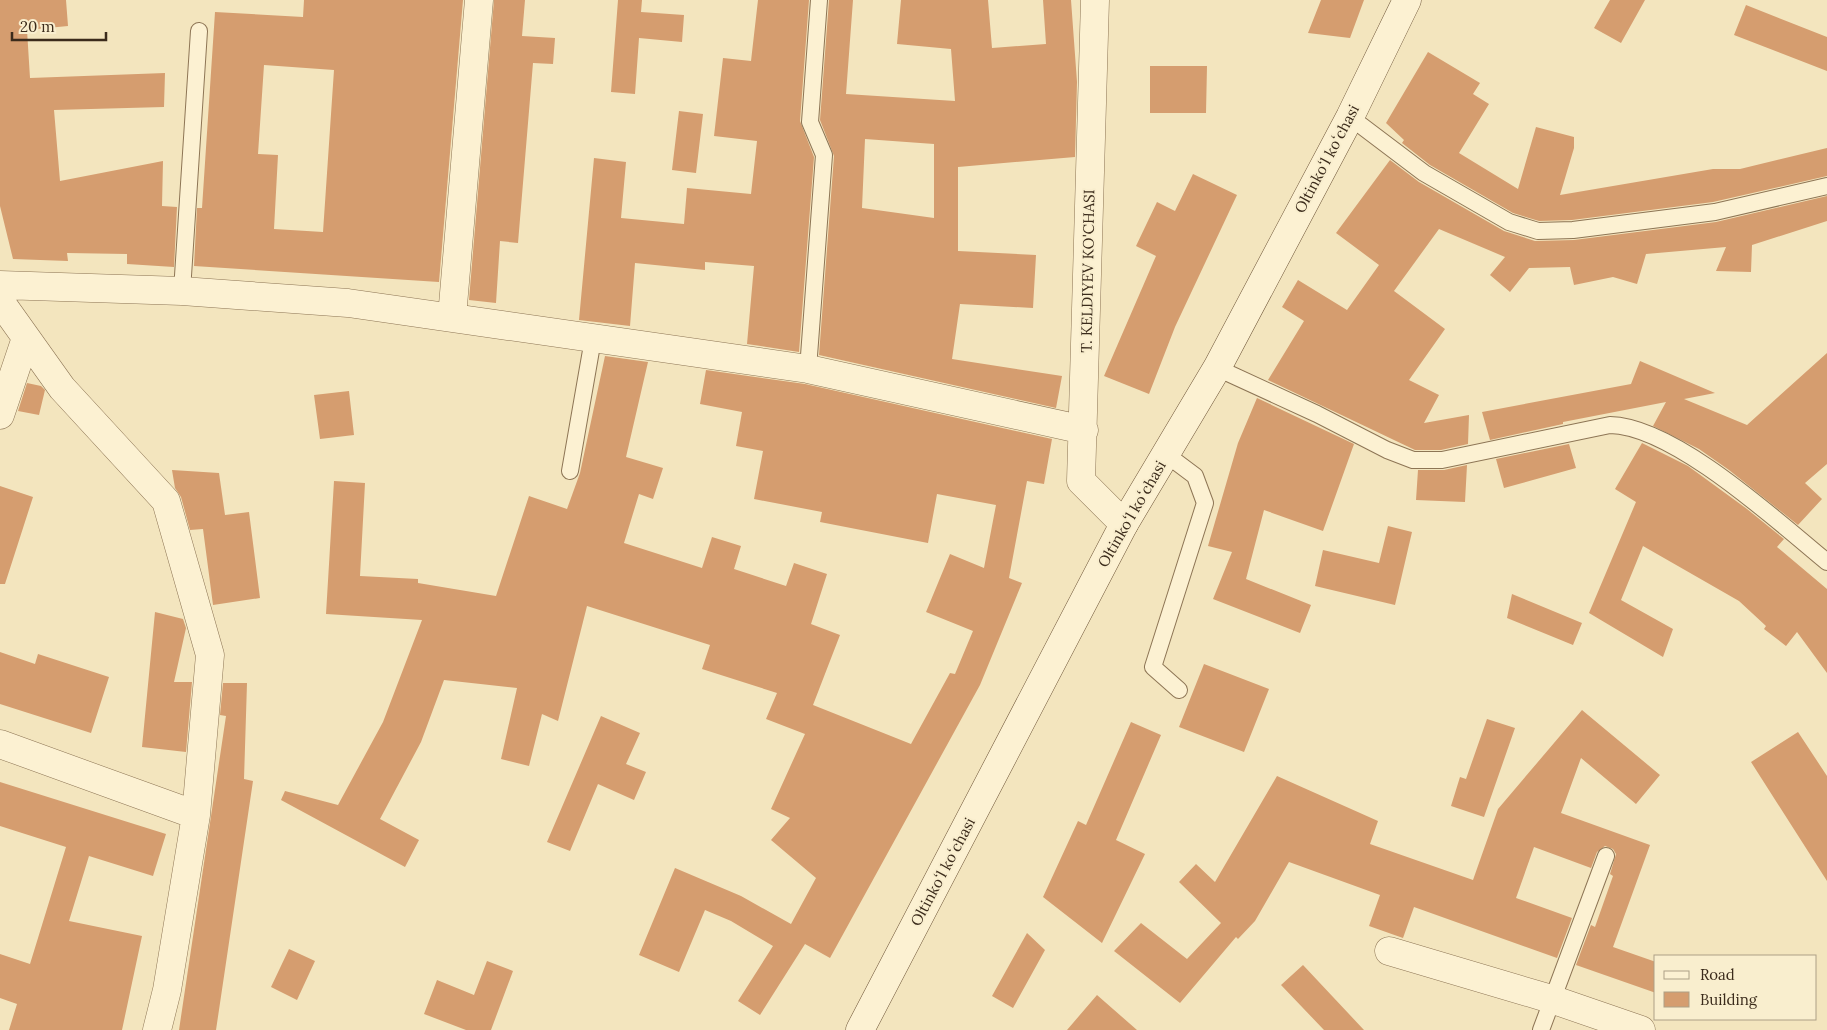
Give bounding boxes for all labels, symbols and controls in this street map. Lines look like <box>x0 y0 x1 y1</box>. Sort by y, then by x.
scale bar <box>12 10 106 42</box>
text: 20 m <box>20 17 55 36</box>
street label: Oltinkoʻl koʻchasi <box>1290 101 1363 216</box>
street label: T. KELDIYEV KO'CHASI <box>1077 189 1098 353</box>
street label: Oltinkoʻl koʻchasi <box>1093 457 1170 570</box>
street label: Oltinkoʻl koʻchasi <box>906 814 979 929</box>
legend <box>1654 955 1817 1020</box>
text: Road <box>1700 965 1735 984</box>
text: Building <box>1700 990 1758 1009</box>

